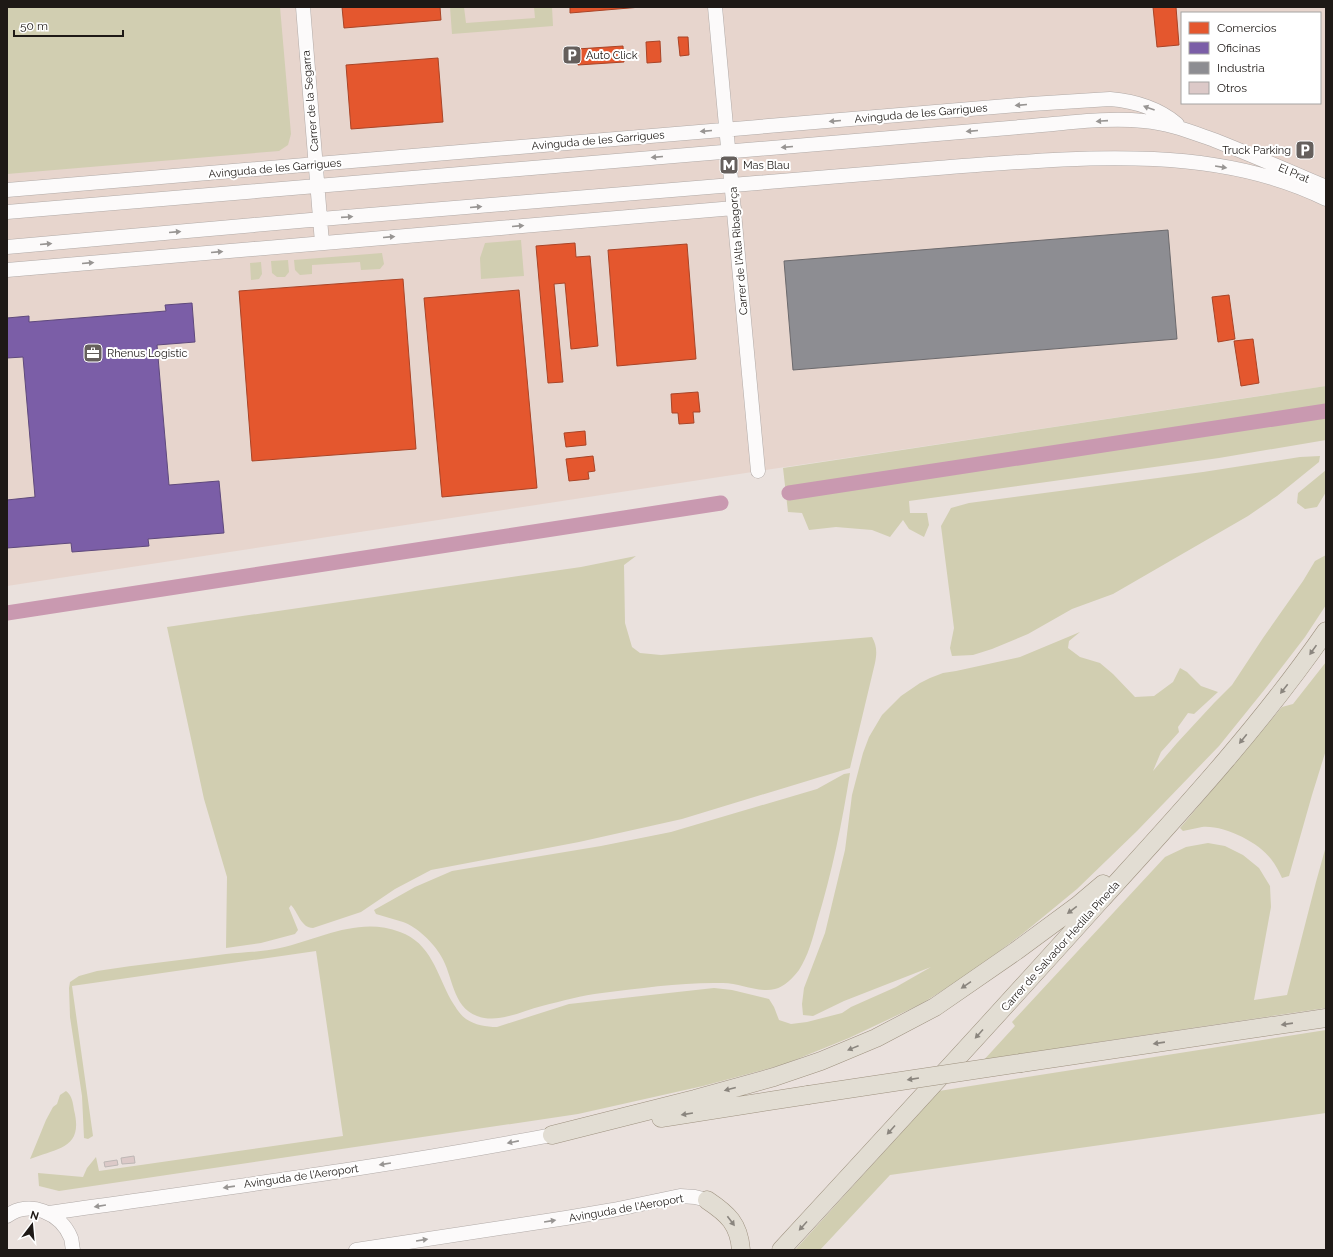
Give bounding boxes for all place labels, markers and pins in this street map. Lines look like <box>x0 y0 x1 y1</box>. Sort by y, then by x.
parking icon: Auto Click <box>561 44 583 66</box>
place label: Auto Click <box>586 49 638 62</box>
parking icon: Truck Parking <box>1294 139 1316 161</box>
place label: Truck Parking <box>1222 144 1291 157</box>
metro station icon: Mas Blau <box>718 154 740 176</box>
place label: Mas Blau <box>743 159 790 172</box>
office icon: Rhenus Logistic <box>82 342 104 364</box>
place label: Rhenus Logistic <box>107 347 188 360</box>

